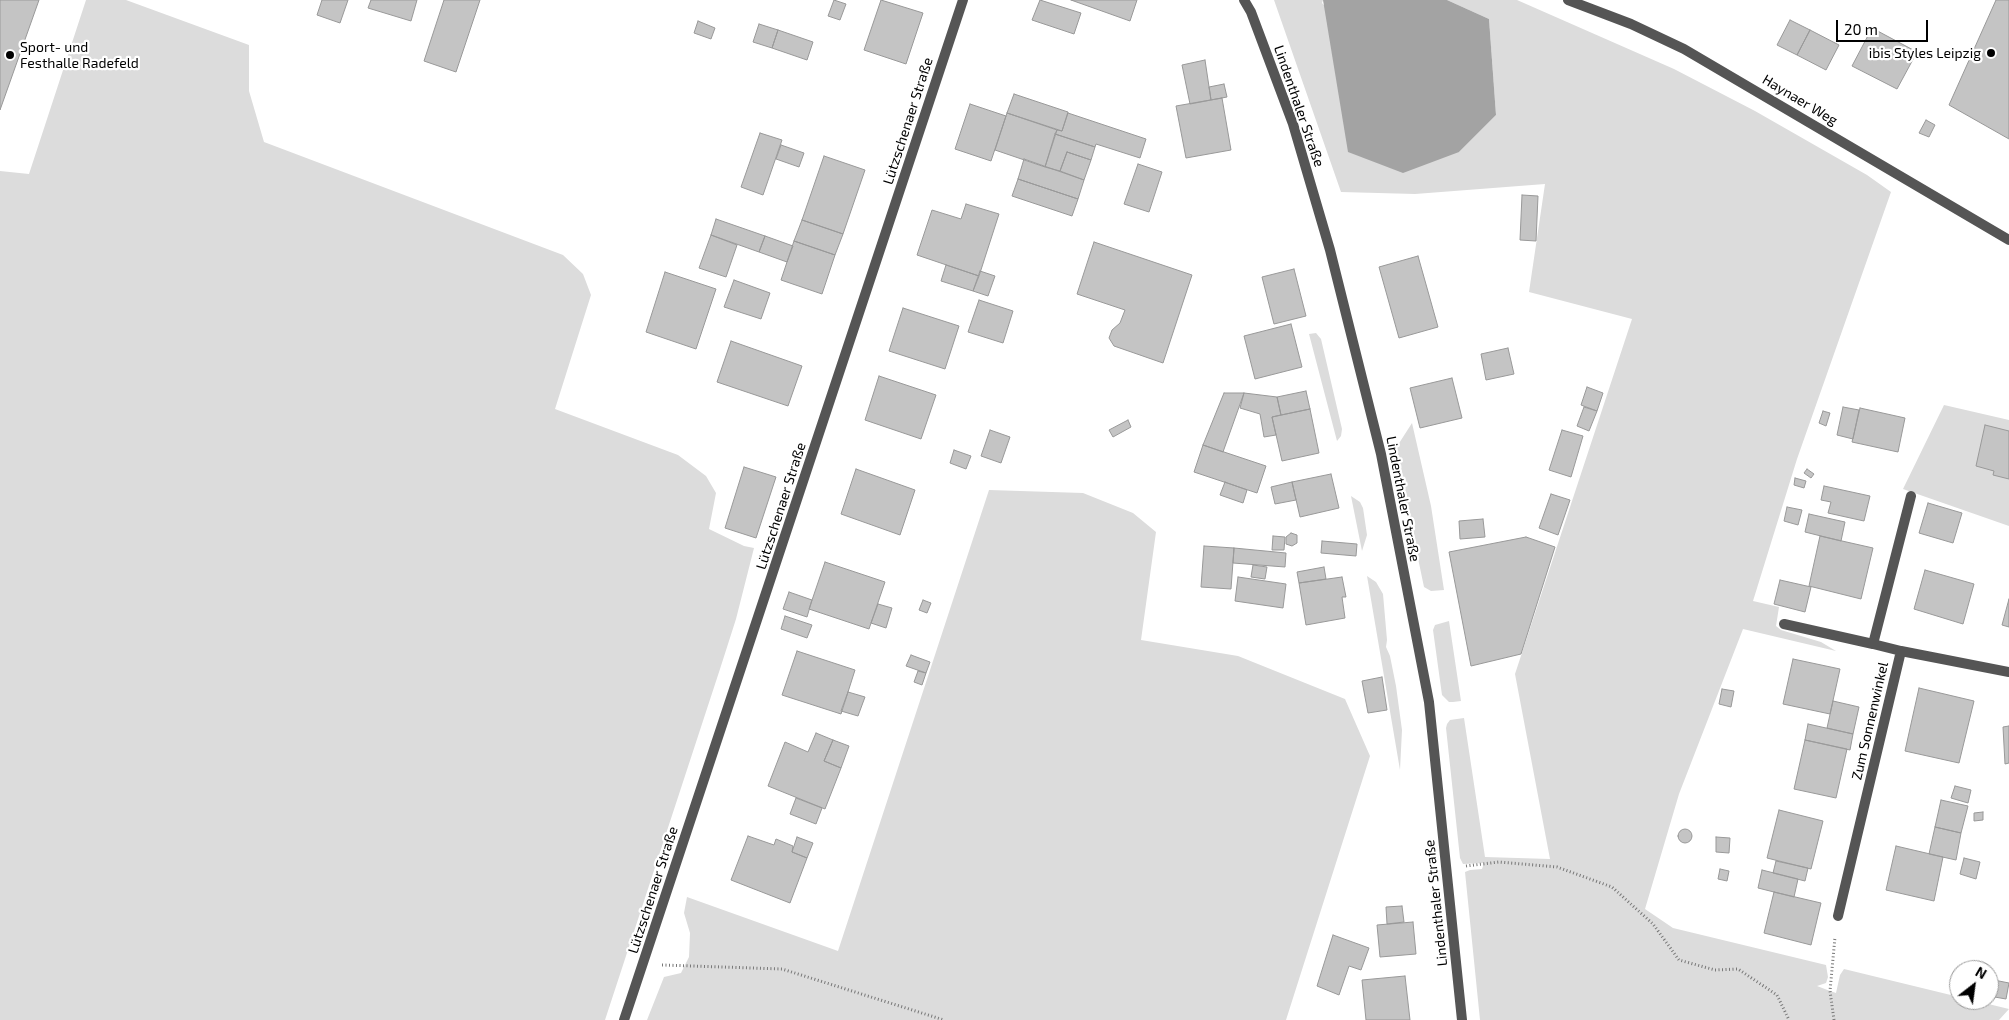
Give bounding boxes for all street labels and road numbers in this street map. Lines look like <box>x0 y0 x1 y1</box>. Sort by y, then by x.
street label: Lindenthaler Straße <box>1270 43 1328 169</box>
street label: Lützschenaer Straße <box>880 55 936 187</box>
street label: Haynaer Weg <box>1759 71 1841 129</box>
street label: Lindenthaler Straße <box>1383 435 1423 563</box>
street label: Lützschenaer Straße <box>753 440 809 572</box>
street label: Zum Sonnenwinkel <box>1848 660 1892 782</box>
street label: Lützschenaer Straße <box>625 824 681 956</box>
street label: Lindenthaler Straße <box>1421 839 1451 967</box>

